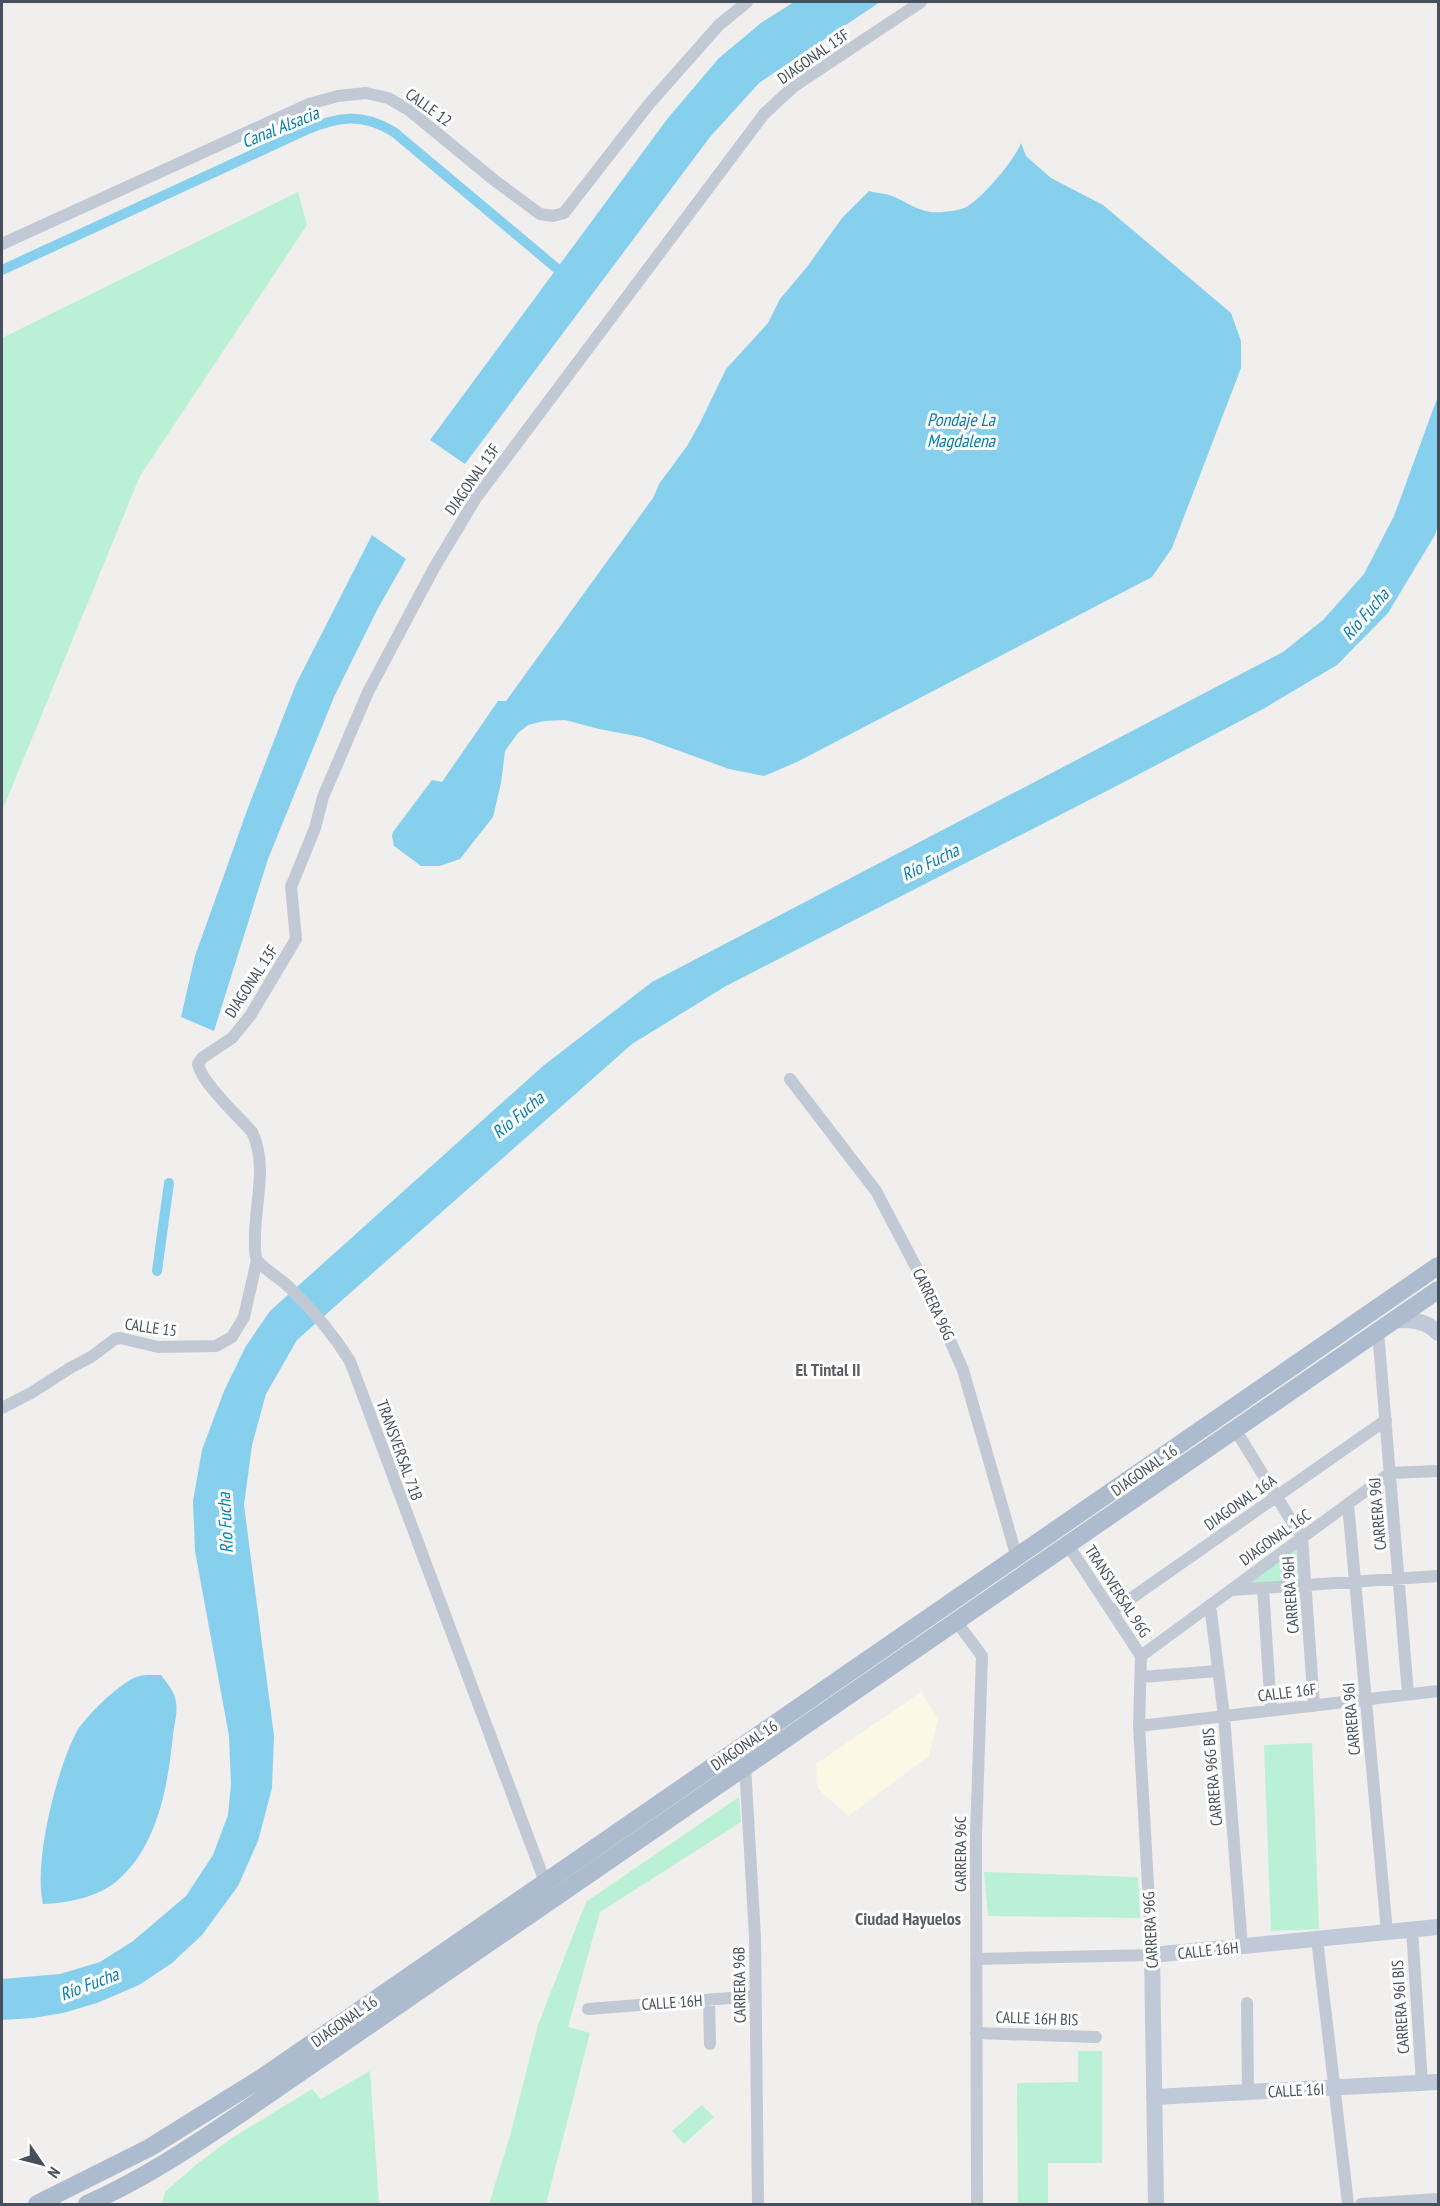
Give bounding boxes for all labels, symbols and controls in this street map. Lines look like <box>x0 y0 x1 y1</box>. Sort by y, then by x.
street label: DIAGONAL 13F <box>773 24 853 88</box>
street label: CALLE 12 <box>402 83 456 131</box>
water label: Canal Alsacia <box>238 101 323 153</box>
water label: Pondaje La Magdalena <box>927 408 996 452</box>
street label: DIAGONAL 13F <box>440 439 504 519</box>
water label: Río Fucha <box>1336 583 1394 645</box>
water label: Río Fucha <box>898 838 963 886</box>
street label: DIAGONAL 13F <box>220 941 282 1021</box>
water label: Río Fucha <box>487 1086 549 1143</box>
street label: CARRERA 96G <box>909 1265 959 1343</box>
street label: CALLE 15 <box>124 1313 178 1341</box>
district label: El Tintal II <box>795 1358 861 1381</box>
street label: TRANSVERSAL 71B <box>373 1397 427 1503</box>
street label: DIAGONAL 16 <box>1107 1440 1181 1500</box>
street label: DIAGONAL 16A <box>1200 1470 1280 1534</box>
street label: CARRERA 96J <box>1364 1477 1390 1551</box>
water label: Río Fucha <box>212 1491 238 1554</box>
street label: DIAGONAL 16C <box>1235 1504 1315 1570</box>
street label: TRANSVERSAL 96G <box>1081 1541 1155 1641</box>
street label: CARRERA 96H <box>1277 1556 1303 1634</box>
street label: CALLE 16F <box>1256 1678 1318 1706</box>
street label: CARRERA 96I <box>1338 1682 1364 1756</box>
street label: DIAGONAL 16 <box>707 1715 781 1775</box>
street label: CARRERA 96G BIS <box>1198 1727 1226 1827</box>
street label: CARRERA 96C <box>950 1816 970 1892</box>
street label: CARRERA 96G <box>1138 1891 1162 1969</box>
district label: Ciudad Hayuelos <box>855 1907 961 1930</box>
street label: CALLE 16H <box>1177 1937 1239 1963</box>
street label: CARRERA 96B <box>728 1947 750 2023</box>
street label: CARRERA 96I BIS <box>1387 1959 1413 2055</box>
water label: Río Fucha <box>56 1962 122 2006</box>
street label: CALLE 16H <box>641 1990 703 2014</box>
street label: DIAGONAL 16 <box>307 1991 381 2051</box>
street label: CALLE 16H BIS <box>995 2007 1079 2029</box>
street label: CALLE 16I <box>1267 2079 1325 2101</box>
north arrow <box>12 2134 72 2194</box>
text: N <box>44 2163 65 2182</box>

